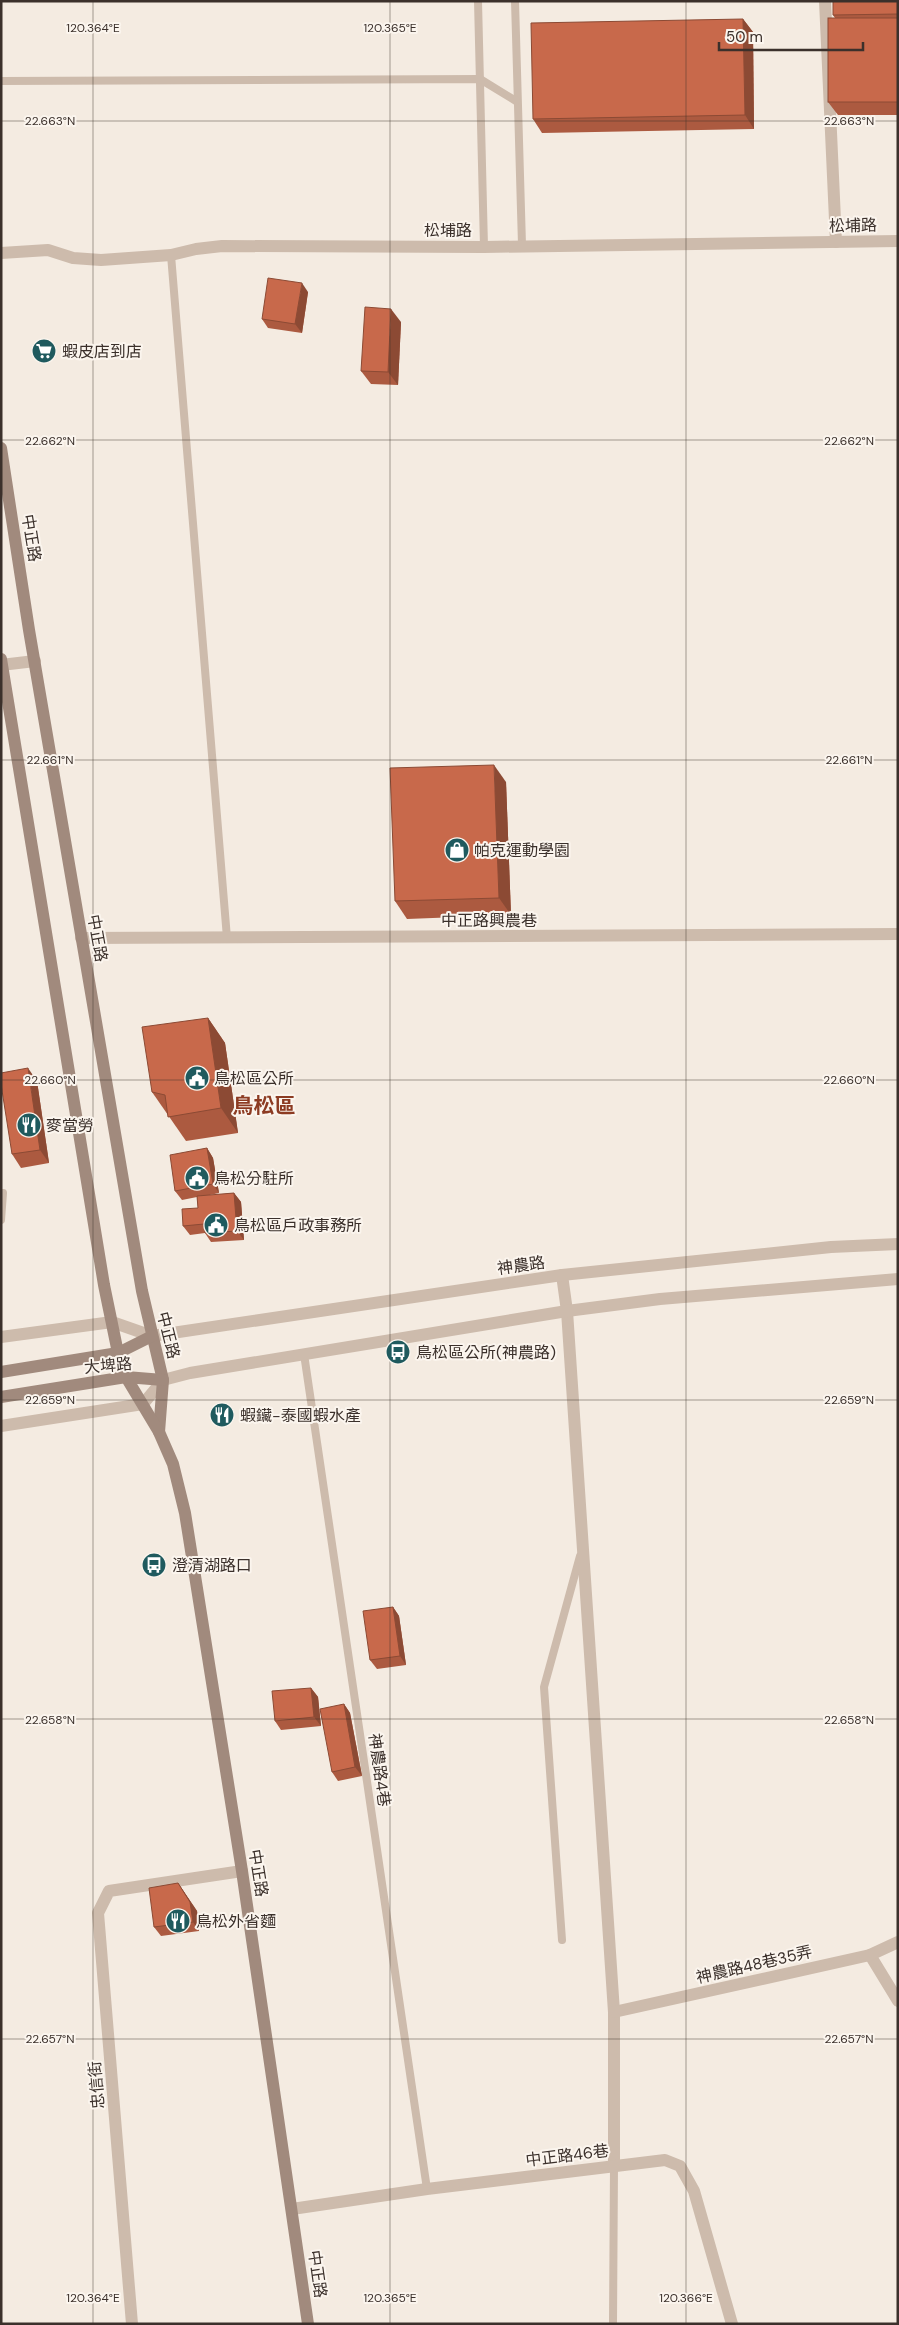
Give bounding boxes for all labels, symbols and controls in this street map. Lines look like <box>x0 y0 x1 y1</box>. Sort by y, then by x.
text: 120.364°E <box>66 20 120 36</box>
text: 120.365°E <box>363 20 417 36</box>
scale bar <box>719 20 863 52</box>
text: 50 m <box>726 27 763 47</box>
text: 22.663°N <box>25 113 75 129</box>
text: 22.663°N <box>824 113 874 129</box>
street label: 松埔路 <box>829 215 877 236</box>
street label: 松埔路 <box>424 220 472 241</box>
supermarket icon: 蝦皮店到店 <box>31 338 57 364</box>
place label: 蝦皮店到店 <box>62 341 142 362</box>
text: 22.662°N <box>25 433 75 449</box>
text: 22.662°N <box>824 433 874 449</box>
street label: 中正路 <box>17 513 46 563</box>
text: 22.661°N <box>26 752 74 768</box>
text: 22.661°N <box>825 752 873 768</box>
shop icon: 帕克運動學園 <box>444 837 470 863</box>
place label: 帕克運動學園 <box>474 840 570 861</box>
street label: 中正路興農巷 <box>441 910 537 931</box>
street label: 中正路 <box>83 913 112 964</box>
public building icon: 鳥松區公所 <box>184 1065 210 1091</box>
place label: 鳥松區公所 <box>214 1068 294 1089</box>
text: 22.660°N <box>24 1072 76 1088</box>
text: 22.660°N <box>823 1072 875 1088</box>
district label: 鳥松區 <box>233 1092 296 1120</box>
restaurant icon: 麥當勞 <box>16 1112 42 1138</box>
place label: 麥當勞 <box>46 1115 94 1136</box>
public building icon: 鳥松分駐所 <box>184 1165 210 1191</box>
place label: 鳥松分駐所 <box>214 1168 294 1189</box>
public building icon: 鳥松區戶政事務所 <box>203 1212 229 1238</box>
place label: 鳥松區戶政事務所 <box>234 1215 362 1236</box>
street label: 神農路 <box>496 1252 546 1279</box>
street label: 中正路 <box>153 1309 185 1361</box>
bus stop icon: 鳥松區公所(神農路) <box>385 1339 411 1365</box>
place label: 鳥松區公所(神農路) <box>416 1342 556 1363</box>
street label: 大埤路 <box>83 1353 133 1378</box>
text: 22.659°N <box>25 1392 75 1408</box>
text: 22.659°N <box>824 1392 874 1408</box>
restaurant icon: 蝦鑶-泰國蝦水產 <box>209 1402 235 1428</box>
place label: 蝦鑶-泰國蝦水產 <box>240 1405 361 1426</box>
bus stop icon: 澄清湖路口 <box>141 1552 167 1578</box>
place label: 澄清湖路口 <box>172 1555 252 1576</box>
text: 22.658°N <box>25 1712 75 1728</box>
text: 22.658°N <box>824 1712 874 1728</box>
street label: 神農路4巷 <box>364 1732 395 1808</box>
street label: 中正路 <box>244 1848 273 1898</box>
restaurant icon: 鳥松外省麵 <box>165 1908 191 1934</box>
place label: 鳥松外省麵 <box>196 1911 276 1932</box>
street label: 神農路48巷35弄 <box>694 1941 814 1988</box>
text: 22.657°N <box>25 2031 75 2047</box>
text: 22.657°N <box>824 2031 874 2047</box>
street label: 忠信街 <box>84 2060 109 2110</box>
street label: 中正路46巷 <box>524 2140 610 2171</box>
street label: 中正路 <box>304 2249 331 2299</box>
text: 120.364°E <box>66 2290 120 2306</box>
text: 120.365°E <box>363 2290 417 2306</box>
text: 120.366°E <box>659 2290 713 2306</box>

